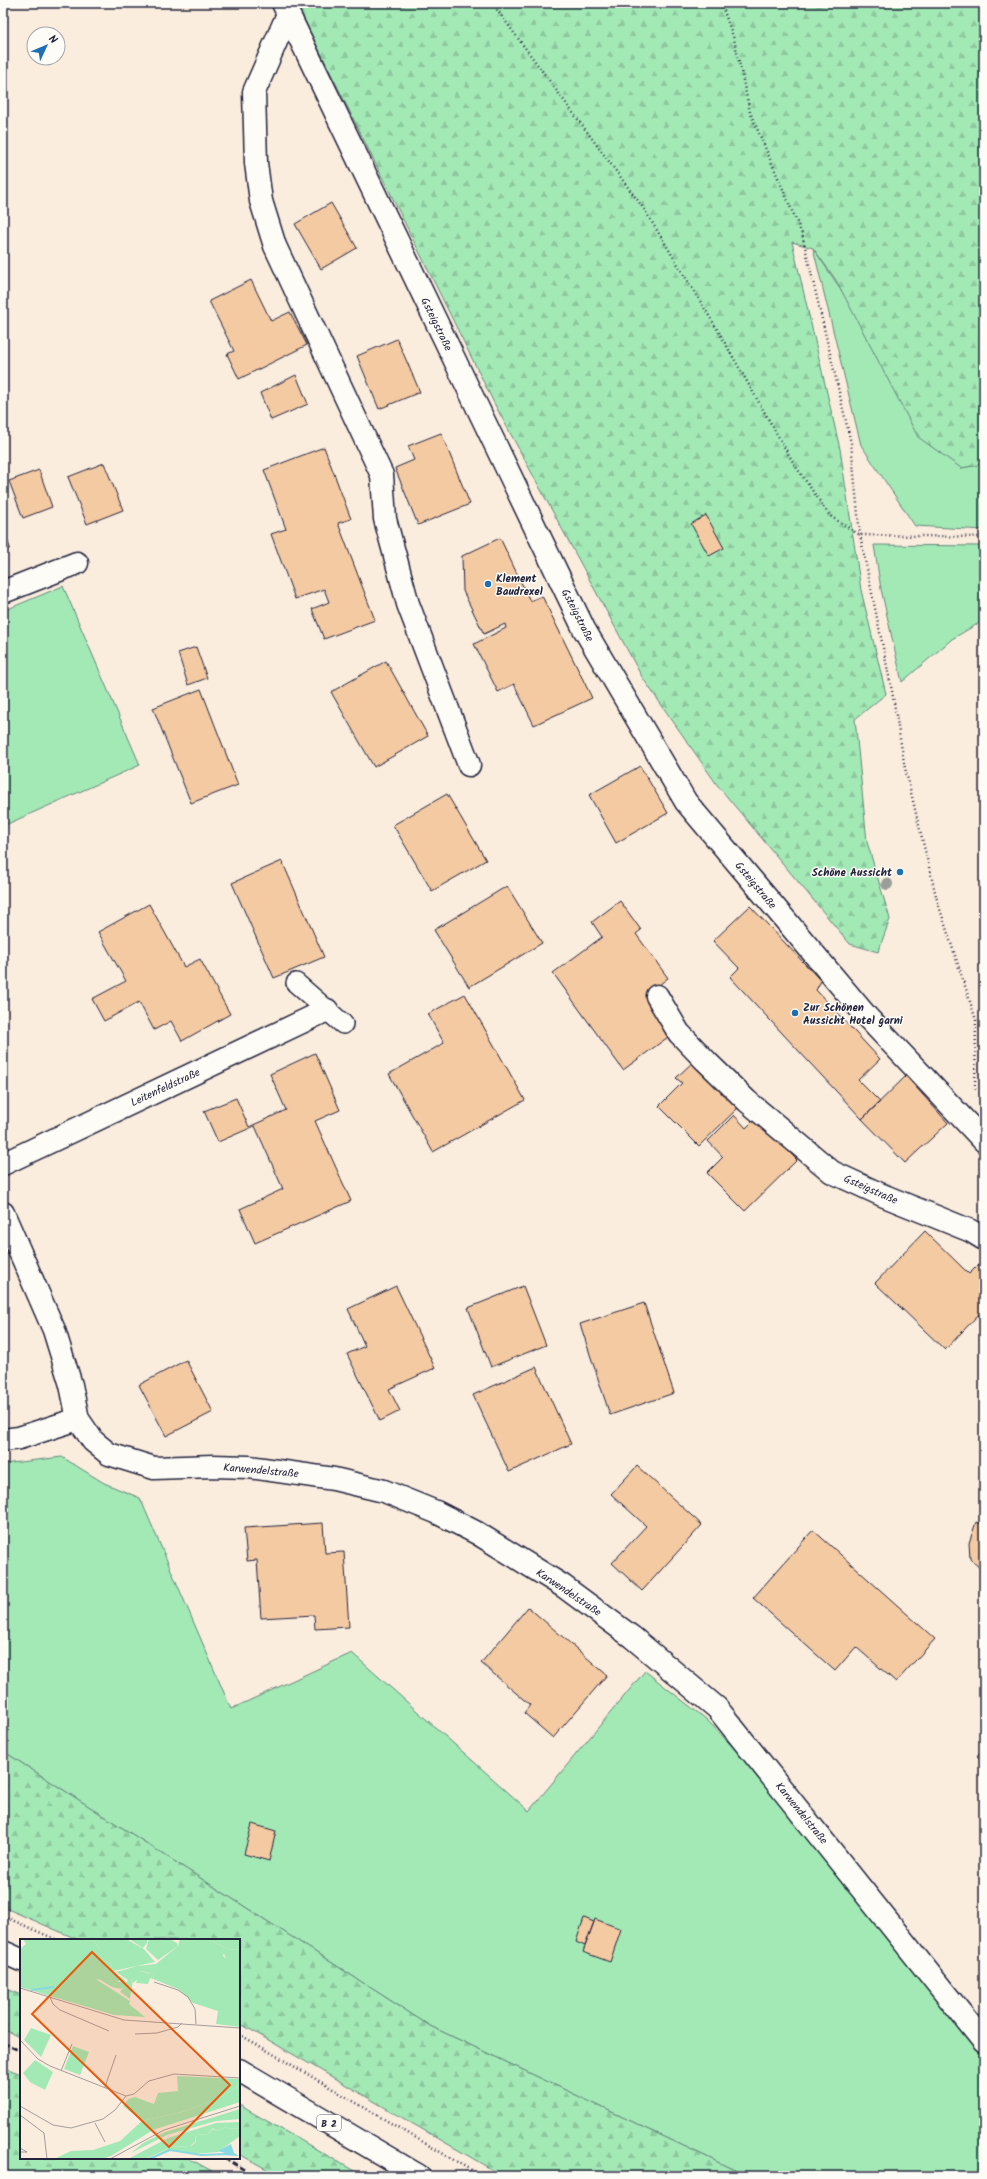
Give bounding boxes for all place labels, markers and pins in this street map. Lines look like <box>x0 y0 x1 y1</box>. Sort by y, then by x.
place label: Klement Baudrexel <box>496 570 543 601</box>
marker: Klement Baudrexel <box>483 579 493 589</box>
place label: Schöne Aussicht <box>812 864 893 882</box>
marker: Schöne Aussicht <box>895 867 905 877</box>
place label: Zur Schönen Aussicht Hotel garni <box>803 999 904 1030</box>
marker: Zur Schönen Aussicht Hotel garni <box>790 1008 800 1018</box>

